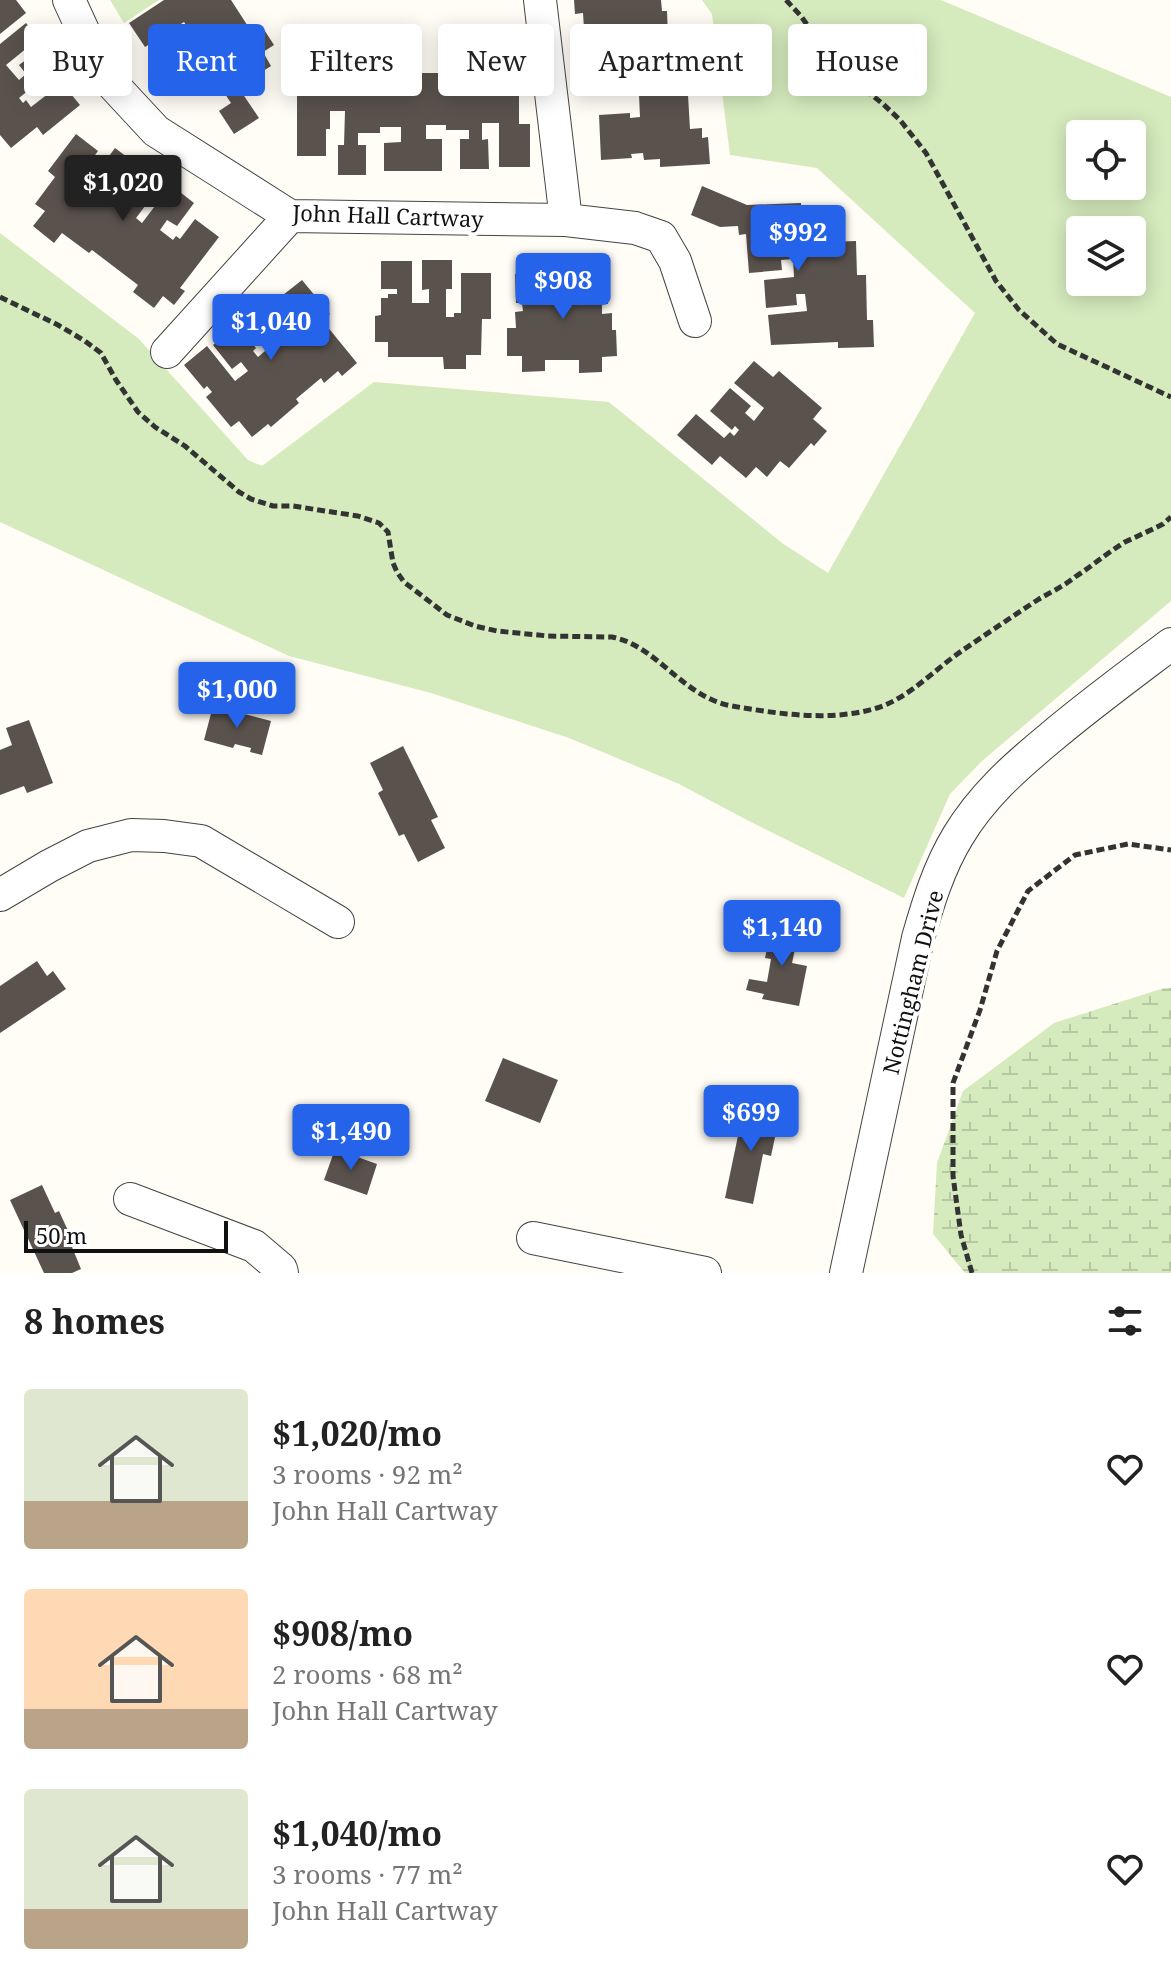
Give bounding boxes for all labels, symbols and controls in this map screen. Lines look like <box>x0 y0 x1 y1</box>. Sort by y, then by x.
chip: Buy <box>24 24 132 96</box>
chip: Rent <box>148 24 265 96</box>
chip: Filters <box>281 24 422 96</box>
chip: New <box>438 24 554 96</box>
chip: Apartment <box>570 24 772 96</box>
chip: House <box>788 24 927 96</box>
map controls <box>1066 120 1146 296</box>
button: locate <box>1066 120 1146 200</box>
pin: $1,020 <box>58 155 188 223</box>
text: $1,020 <box>82 163 164 199</box>
street label: John Hall Cartway <box>291 197 485 233</box>
pin: $992 <box>751 205 845 273</box>
text: $992 <box>769 213 827 249</box>
button: layers <box>1066 216 1146 296</box>
pin: $908 <box>516 253 610 321</box>
text: $908 <box>534 261 592 297</box>
pin: $1,040 <box>206 294 336 362</box>
text: $1,040 <box>230 302 312 338</box>
pin: $1,000 <box>172 662 302 730</box>
text: $1,000 <box>196 670 278 706</box>
street label: Nottingham Drive <box>875 887 949 1077</box>
pin: $1,140 <box>717 900 847 968</box>
text: $1,140 <box>741 908 823 944</box>
pin: $699 <box>704 1085 798 1153</box>
text: $699 <box>722 1093 780 1129</box>
pin: $1,490 <box>286 1104 416 1172</box>
text: $1,490 <box>310 1112 392 1148</box>
scale bar <box>24 1217 228 1253</box>
text: 50 m <box>36 1220 87 1250</box>
text: 8 homes <box>24 1298 165 1344</box>
icon: filters <box>1103 1299 1147 1343</box>
text: $1,020/mo <box>272 1410 442 1456</box>
icon: home <box>88 1421 184 1517</box>
icon: heart <box>1103 1447 1147 1491</box>
text: 3 rooms · 92 m² <box>272 1456 463 1492</box>
text: John Hall Cartway <box>272 1492 498 1528</box>
text: $908/mo <box>272 1610 413 1656</box>
icon: home <box>88 1621 184 1717</box>
icon: heart <box>1103 1647 1147 1691</box>
text: 2 rooms · 68 m² <box>272 1656 463 1692</box>
text: John Hall Cartway <box>272 1692 498 1728</box>
text: $1,040/mo <box>272 1810 442 1856</box>
icon: home <box>88 1821 184 1917</box>
icon: heart <box>1103 1847 1147 1891</box>
text: 3 rooms · 77 m² <box>272 1856 463 1892</box>
text: John Hall Cartway <box>272 1892 498 1928</box>

